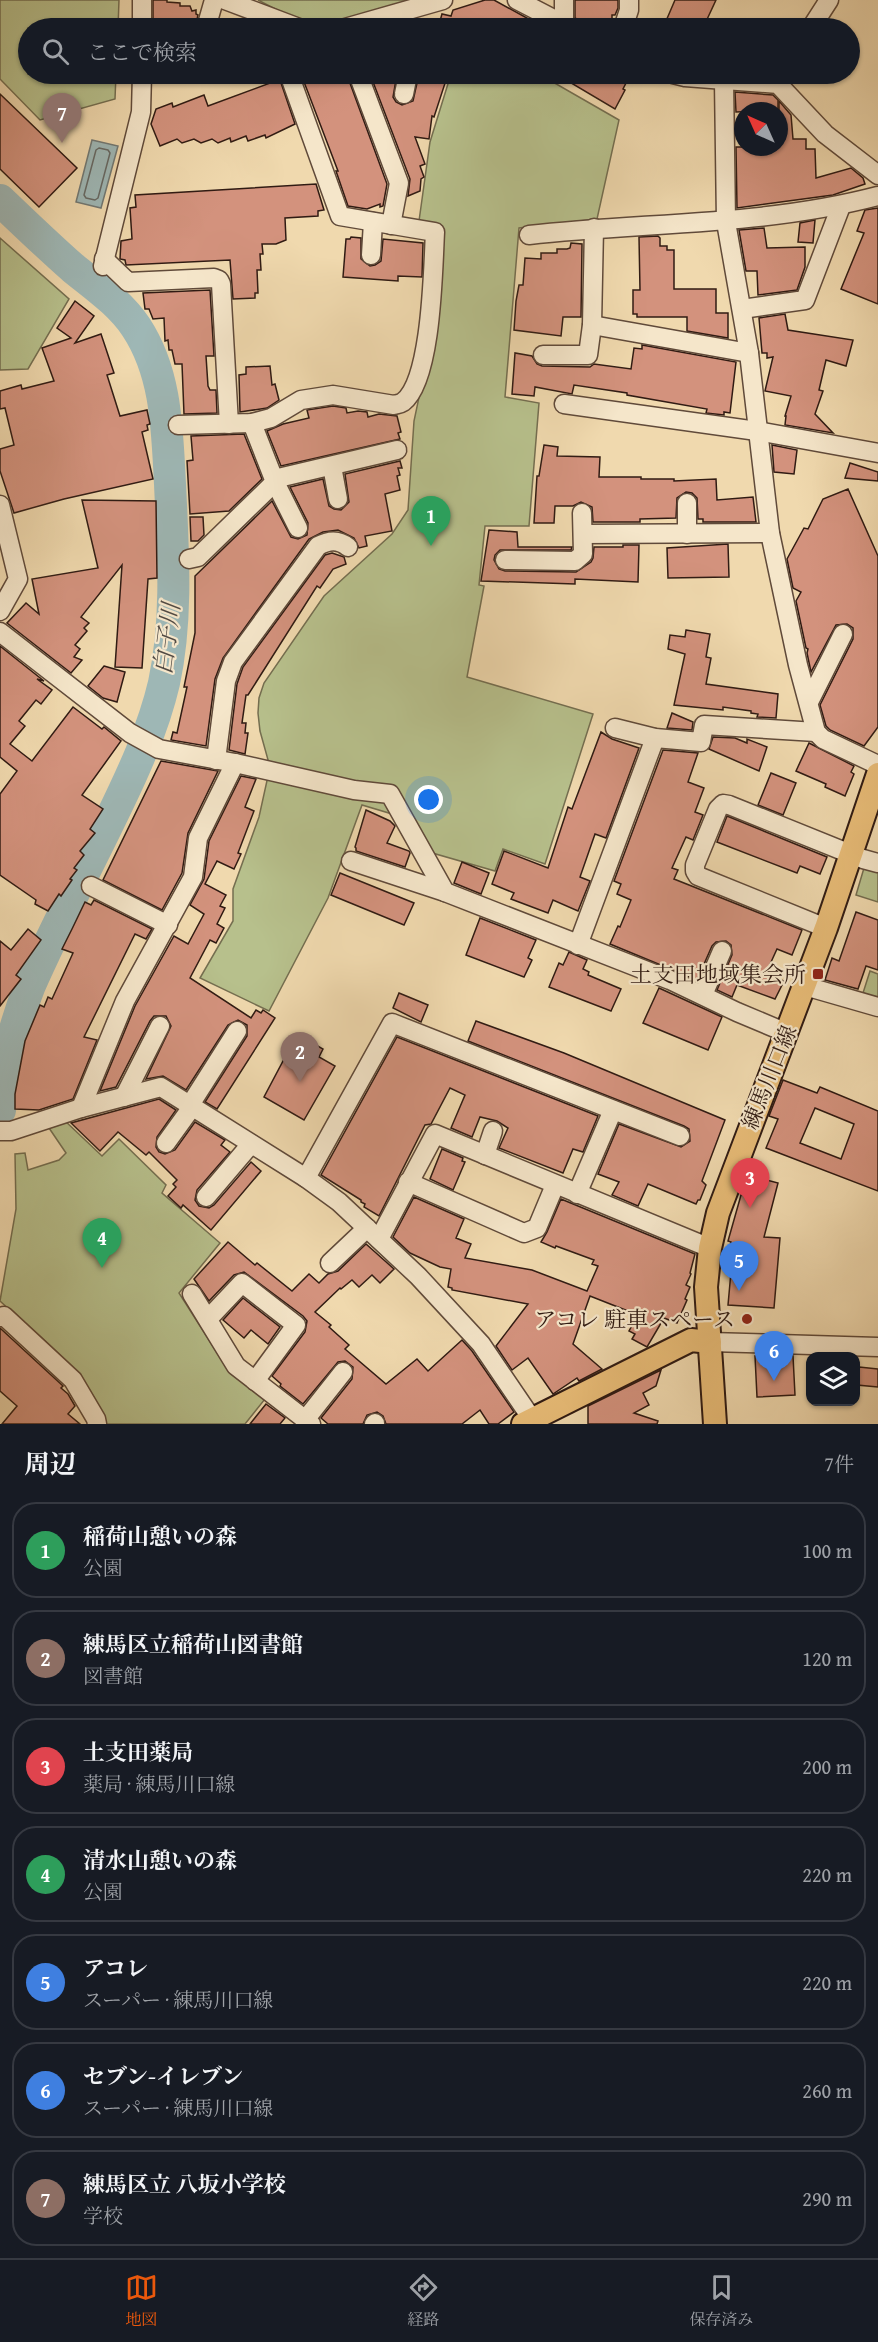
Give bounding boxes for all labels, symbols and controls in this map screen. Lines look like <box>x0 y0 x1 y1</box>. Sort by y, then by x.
search box <box>18 18 860 84</box>
icon: search <box>39 35 72 68</box>
text: ここで検索 <box>87 36 197 68</box>
pin: 7 <box>42 94 82 143</box>
north arrow <box>734 102 788 156</box>
pin: 1 <box>412 496 450 546</box>
water label: 白子川 <box>145 598 189 677</box>
your location <box>414 785 443 814</box>
place label: 土支田地域集会所 <box>630 958 806 990</box>
marker: 土支田地域集会所 <box>811 967 825 981</box>
street label: 練馬川口線 <box>734 1020 804 1134</box>
pin: 2 <box>280 1032 320 1082</box>
pin: 3 <box>730 1158 770 1208</box>
pin: 4 <box>82 1218 122 1268</box>
pin: 5 <box>720 1242 758 1291</box>
place label: アコレ 駐車スペース <box>534 1303 735 1335</box>
marker: アコレ 駐車スペース <box>740 1312 754 1326</box>
pin: 6 <box>754 1332 794 1381</box>
map controls <box>806 1352 860 1406</box>
button: layers <box>806 1352 860 1406</box>
text: 周辺 <box>24 1444 76 1483</box>
text: 7件 <box>824 1449 854 1478</box>
text: 稲荷山憩いの森 <box>83 1520 237 1552</box>
text: 1 <box>40 1536 51 1565</box>
text: 100 m <box>802 1536 852 1565</box>
text: 公園 <box>83 1553 123 1582</box>
text: 練馬区立稲荷山図書館 <box>83 1628 303 1660</box>
text: 2 <box>40 1644 51 1673</box>
text: 120 m <box>802 1644 852 1673</box>
text: 図書館 <box>83 1661 143 1690</box>
text: 土支田薬局 <box>83 1736 193 1768</box>
text: 3 <box>40 1752 51 1781</box>
text: 200 m <box>802 1752 852 1781</box>
text: 薬局 · 練馬川口線 <box>83 1769 235 1798</box>
text: 清水山憩いの森 <box>83 1844 237 1876</box>
text: 4 <box>40 1860 51 1889</box>
text: 220 m <box>802 1860 852 1889</box>
text: 公園 <box>83 1877 123 1906</box>
text: アコレ <box>83 1952 148 1984</box>
text: 5 <box>40 1968 51 1997</box>
text: 220 m <box>802 1968 852 1997</box>
text: スーパー · 練馬川口線 <box>83 1985 273 2014</box>
text: セブン-イレブン <box>83 2060 243 2092</box>
text: 6 <box>40 2076 51 2105</box>
text: 260 m <box>802 2076 852 2105</box>
text: スーパー · 練馬川口線 <box>83 2093 273 2122</box>
text: 練馬区立 八坂小学校 <box>83 2168 286 2200</box>
text: 7 <box>40 2184 51 2213</box>
text: 290 m <box>802 2184 852 2213</box>
text: 学校 <box>83 2201 123 2230</box>
tab: 地図 <box>125 2271 158 2331</box>
tab: 経路 <box>407 2271 440 2331</box>
tab: 保存済み <box>689 2271 753 2331</box>

